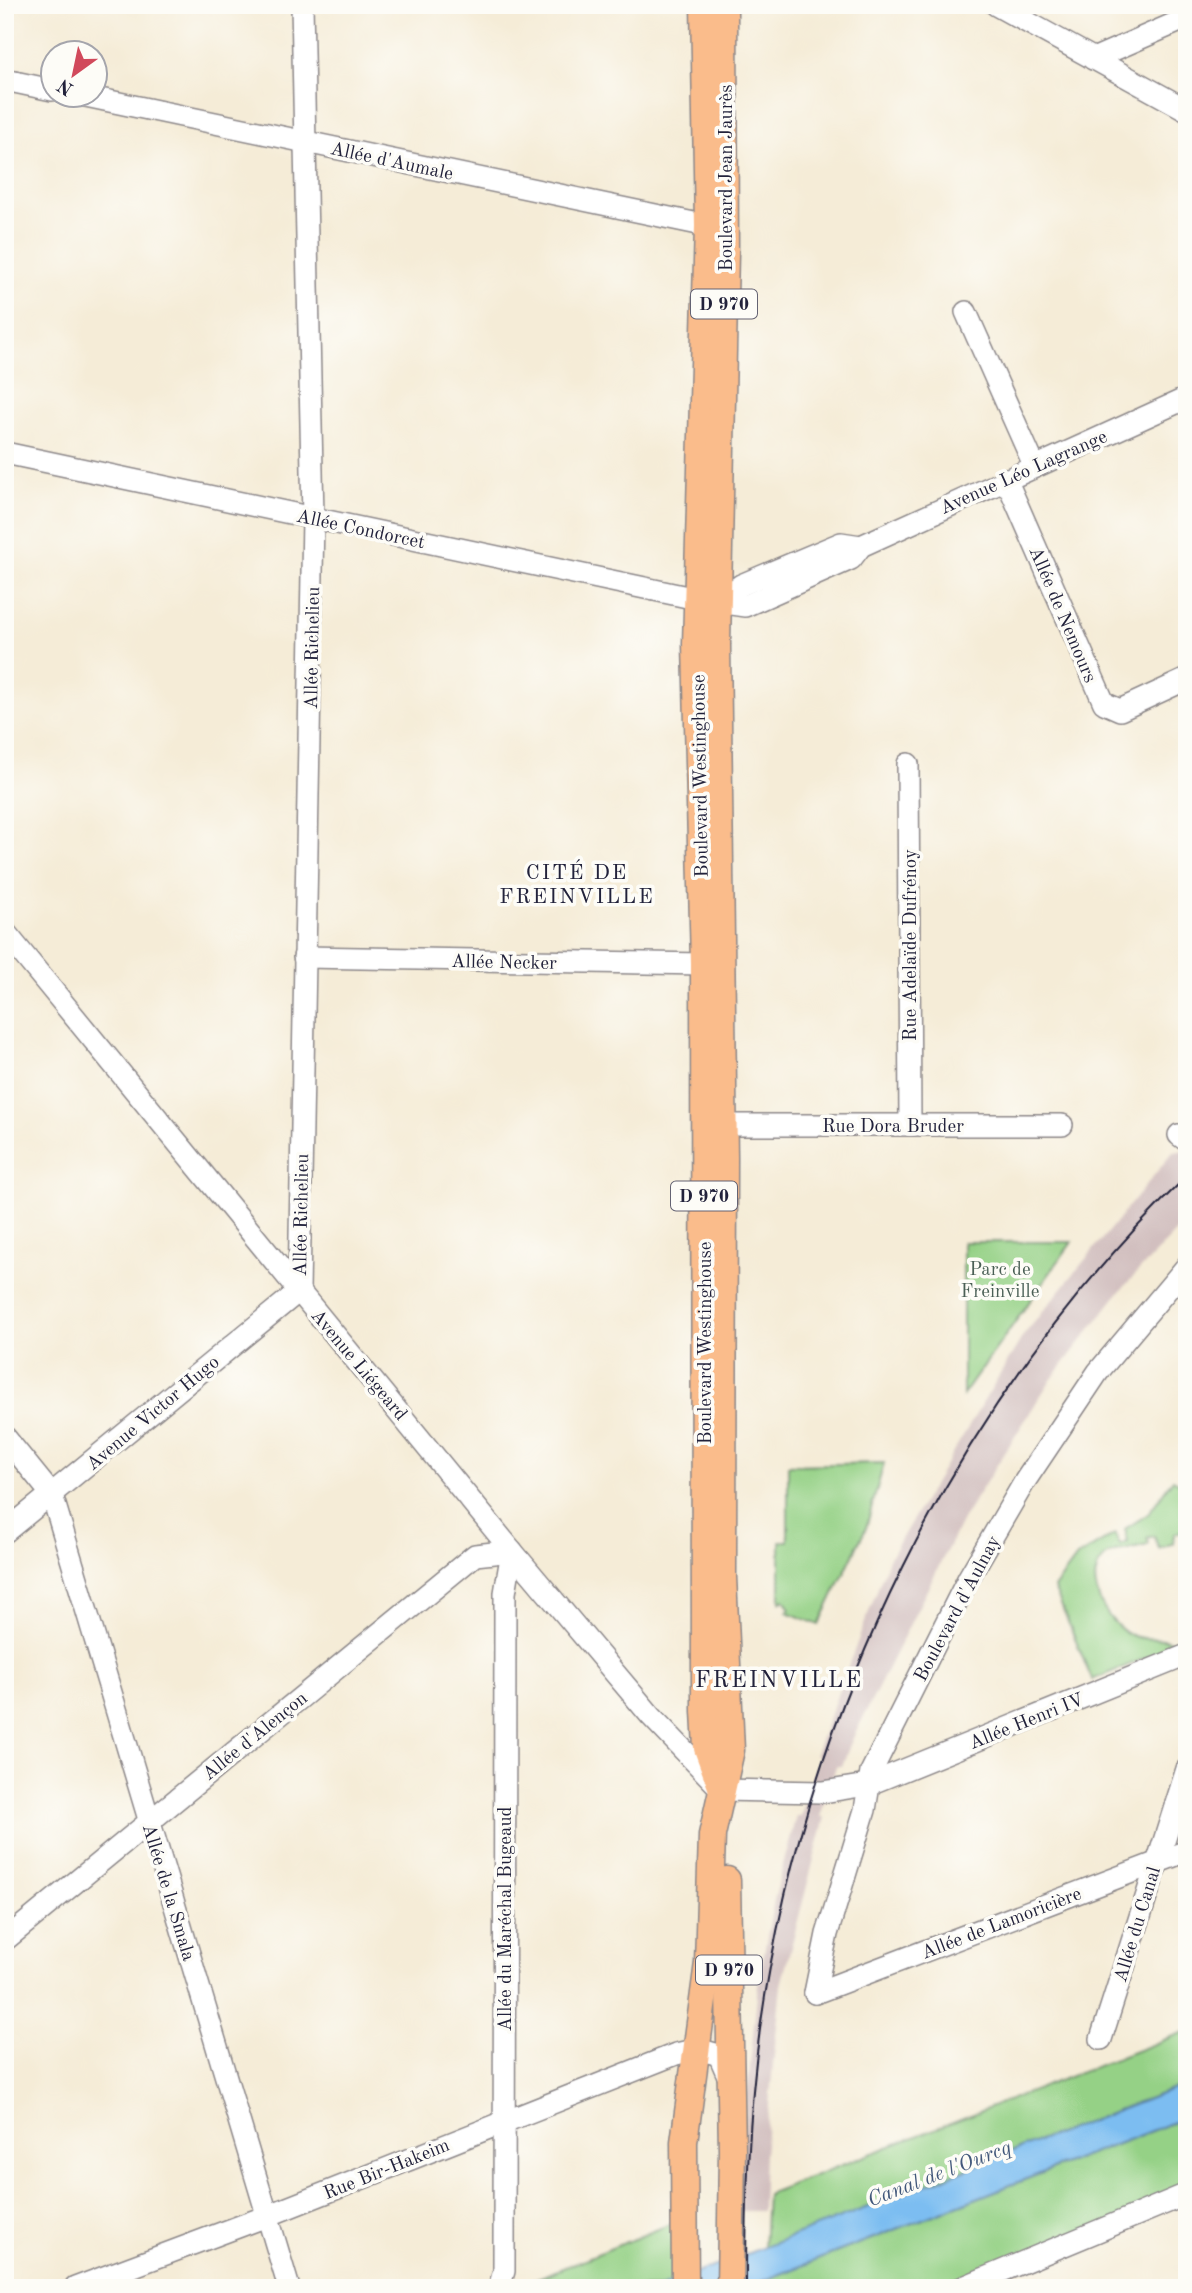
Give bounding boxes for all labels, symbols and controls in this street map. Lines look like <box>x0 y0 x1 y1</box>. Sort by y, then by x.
north arrow <box>38 38 108 108</box>
text: N <box>54 74 77 98</box>
street label: Boulevard Jean Jaurès <box>718 85 737 271</box>
street label: Allée d'Aumale <box>328 140 455 185</box>
road number: D 970 <box>691 290 757 318</box>
street label: Avenue Léo Lagrange <box>938 428 1110 519</box>
street label: Allée Condorcet <box>295 508 426 553</box>
street label: Allée de Nemours <box>1025 544 1099 686</box>
street label: Allée Richelieu <box>303 586 324 710</box>
street label: Boulevard Westinghouse <box>690 674 713 878</box>
street label: Rue Adelaïde Dufrénoy <box>902 849 921 1041</box>
district label: CITÉ DE FREINVILLE <box>499 859 655 908</box>
street label: Allée Necker <box>451 953 557 974</box>
street label: Rue Dora Bruder <box>822 1118 964 1137</box>
street label: Allée Richelieu <box>292 1153 313 1277</box>
road number: D 970 <box>671 1182 737 1210</box>
street label: Boulevard Westinghouse <box>697 1241 716 1445</box>
park label: Parc de Freinville <box>961 1261 1039 1302</box>
street label: Avenue Liégeard <box>306 1307 410 1425</box>
street label: Avenue Victor Hugo <box>84 1353 224 1475</box>
street label: Boulevard d'Aulnay <box>912 1533 1005 1685</box>
district label: FREINVILLE <box>695 1669 863 1692</box>
street label: Allée d'Alençon <box>200 1689 312 1785</box>
street label: Allée Henri IV <box>967 1691 1087 1754</box>
street label: Allée du Maréchal Bugeaud <box>497 1806 516 2031</box>
street label: Allée de la Smala <box>138 1822 198 1964</box>
street label: Allée du Canal <box>1112 1865 1165 1985</box>
street label: Allée de Lamoricière <box>919 1885 1085 1964</box>
road number: D 970 <box>696 1956 762 1984</box>
street label: Rue Bir-Hakeim <box>321 2136 453 2204</box>
water label: Canal de l'Ourcq <box>865 2137 1014 2211</box>

